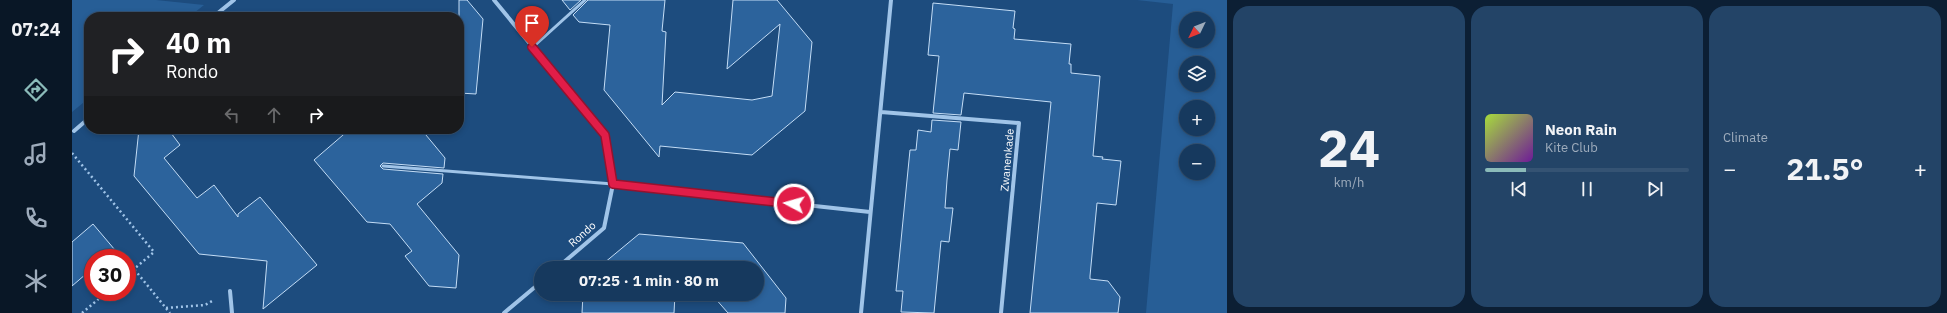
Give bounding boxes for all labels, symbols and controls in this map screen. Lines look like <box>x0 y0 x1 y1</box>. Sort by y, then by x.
pin <box>515 6 549 47</box>
icon: arrive <box>521 12 543 34</box>
north arrow <box>1179 12 1215 48</box>
map controls <box>1179 12 1215 180</box>
text: 07:24 <box>11 18 61 41</box>
text: 40 m <box>166 24 231 61</box>
icon: right <box>100 28 152 80</box>
button: layers <box>1179 56 1215 92</box>
text: Rondo <box>166 60 218 83</box>
icon: directions <box>22 76 50 104</box>
button: + <box>1179 100 1215 136</box>
icon: left <box>221 104 243 126</box>
icon: ahead <box>263 104 285 126</box>
icon: right <box>305 104 327 126</box>
text: 24 <box>1318 114 1380 181</box>
text: Neon Rain <box>1545 120 1617 139</box>
street label: Zwanenkade <box>997 128 1017 192</box>
text: Climate <box>1723 129 1768 146</box>
text: Kite Club <box>1545 139 1598 156</box>
icon: music <box>22 140 50 168</box>
button: − <box>1179 144 1215 180</box>
text: 21.5° <box>1786 149 1864 188</box>
text: − <box>1723 154 1736 183</box>
text: + <box>1914 154 1927 183</box>
text: km/h <box>1334 174 1364 191</box>
icon: previous <box>1508 178 1530 200</box>
icon: pause <box>1576 178 1598 200</box>
icon: next <box>1644 178 1666 200</box>
position arrow <box>773 183 815 225</box>
icon: phone <box>22 204 50 232</box>
street label: Rondo <box>565 218 599 250</box>
speed limit sign: 30 <box>84 249 136 301</box>
icon: climate <box>22 267 50 295</box>
text: 07:25 · 1 min · 80 m <box>579 271 719 290</box>

